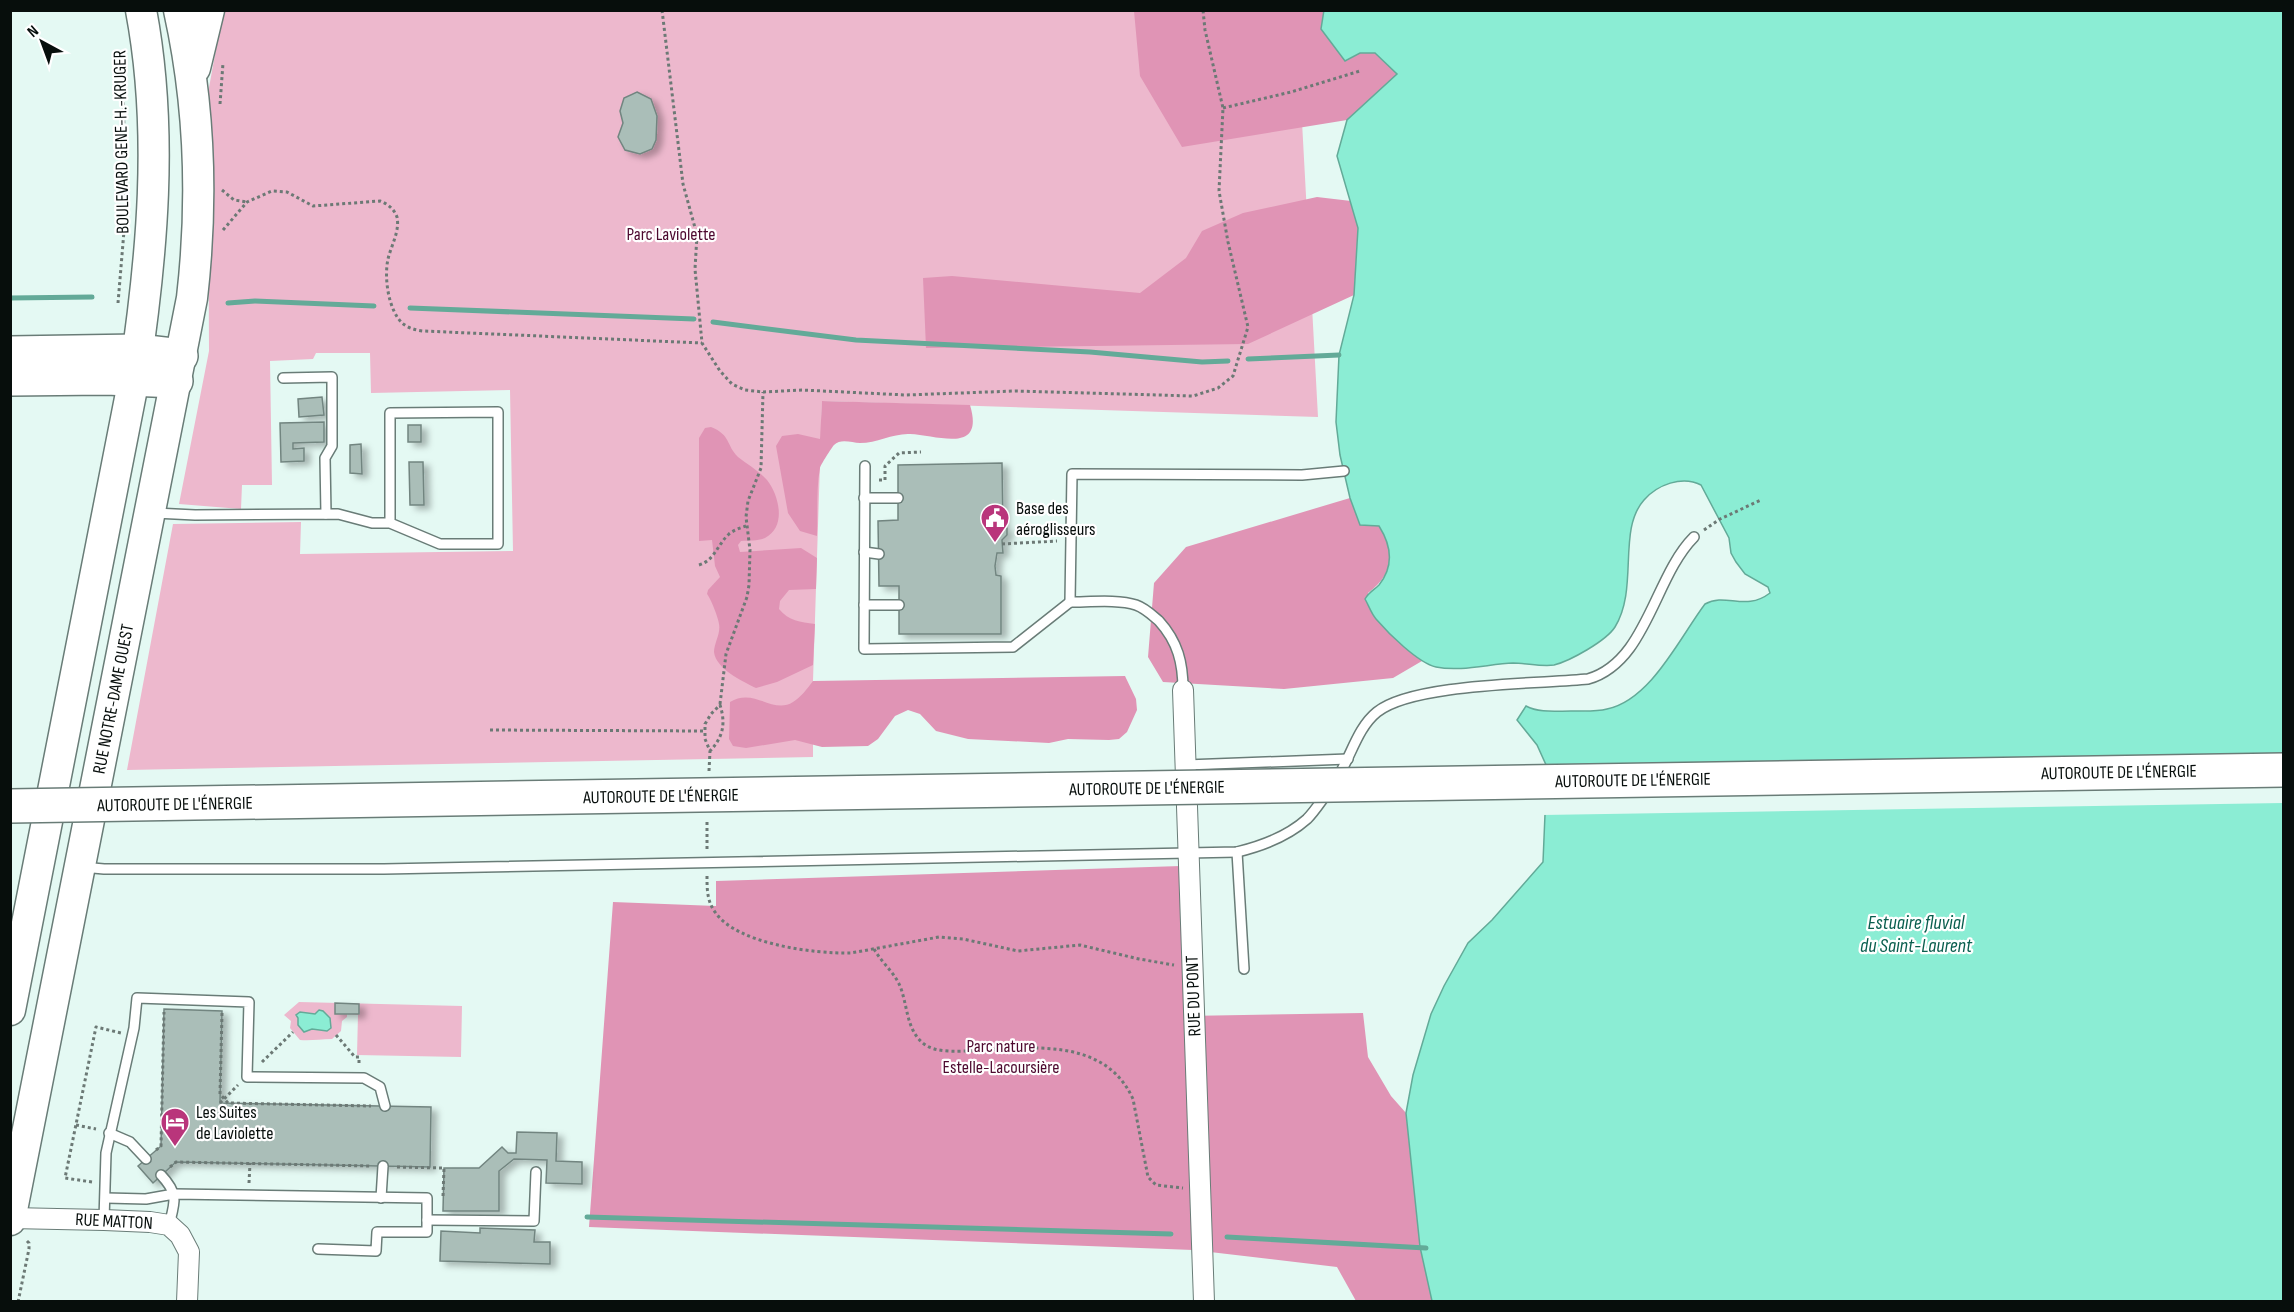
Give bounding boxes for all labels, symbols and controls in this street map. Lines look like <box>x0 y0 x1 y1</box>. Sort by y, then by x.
north arrow <box>12 12 72 72</box>
text: N <box>24 22 43 42</box>
street label: BOULEVARD GENE-H.-KRUGER <box>109 50 134 234</box>
park label: Parc Laviolette <box>626 224 716 245</box>
place label: Base des aéroglisseurs <box>1016 498 1096 540</box>
public building icon: Base des aéroglisseurs <box>979 502 1011 544</box>
street label: RUE NOTRE-DAME OUEST <box>89 622 138 776</box>
street label: AUTOROUTE DE L'ÉNERGIE <box>2040 761 2197 784</box>
street label: AUTOROUTE DE L'ÉNERGIE <box>1554 769 1711 792</box>
street label: AUTOROUTE DE L'ÉNERGIE <box>1068 777 1225 800</box>
street label: AUTOROUTE DE L'ÉNERGIE <box>582 785 739 808</box>
street label: AUTOROUTE DE L'ÉNERGIE <box>96 793 253 816</box>
water label: Estuaire fluvial du Saint-Laurent <box>1860 911 1973 958</box>
street label: RUE DU PONT <box>1182 955 1205 1037</box>
park label: Parc nature Estelle-Lacoursière <box>943 1036 1059 1078</box>
place label: Les Suites de Laviolette <box>196 1102 273 1144</box>
hotel icon: Les Suites de Laviolette <box>159 1106 191 1148</box>
street label: RUE MATTON <box>75 1209 153 1234</box>

